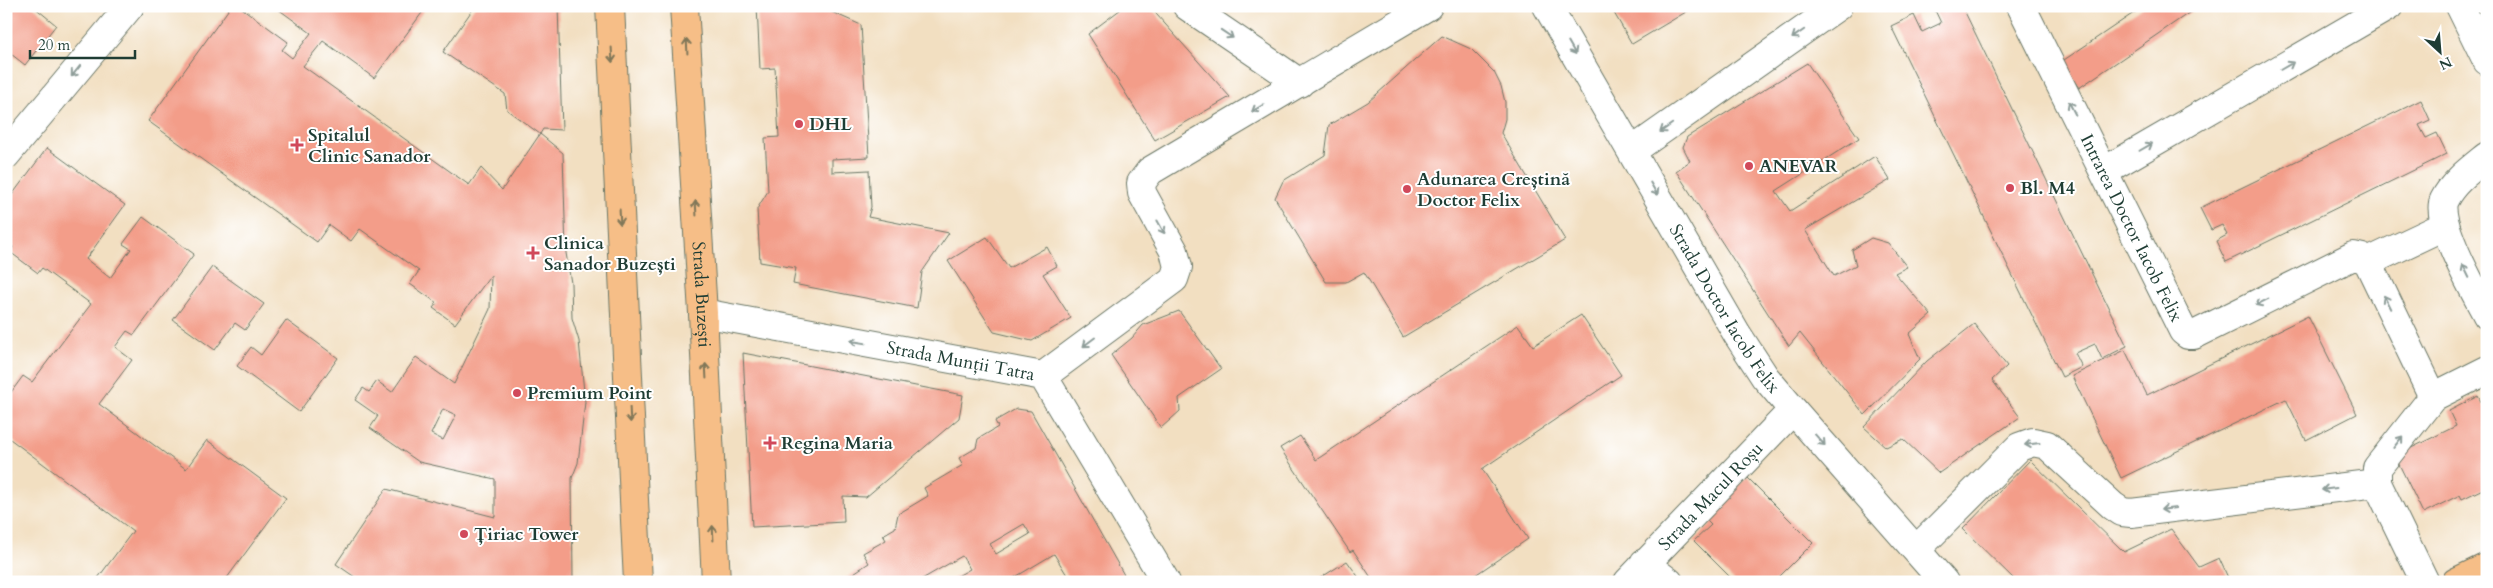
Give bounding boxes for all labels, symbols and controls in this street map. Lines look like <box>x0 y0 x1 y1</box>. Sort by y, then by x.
scale bar <box>30 28 135 60</box>
north arrow <box>2416 28 2466 78</box>
one-way arrow <box>1220 29 1234 39</box>
one-way arrow <box>1792 29 1806 39</box>
text: 20 m <box>38 35 70 55</box>
one-way arrow <box>682 39 691 55</box>
one-way arrow <box>1567 41 1577 55</box>
one-way arrow <box>608 47 617 63</box>
text: N <box>2436 52 2455 74</box>
one-way arrow <box>2279 60 2293 70</box>
one-way arrow <box>71 64 82 77</box>
one-way arrow <box>2067 100 2077 115</box>
one-way arrow <box>1251 103 1265 113</box>
place label: DHL <box>809 112 852 137</box>
marker: DHL <box>793 118 805 130</box>
place label: Spitalul Clinic Sanador <box>308 123 431 169</box>
one-way arrow <box>1659 123 1673 133</box>
street label: Intrarea Doctor Iacob Felix <box>2074 130 2189 326</box>
marker: Spitalul Clinic Sanador <box>290 138 304 152</box>
one-way arrow <box>2139 142 2154 152</box>
place label: ANEVAR <box>1759 154 1839 179</box>
marker: ANEVAR <box>1743 160 1755 172</box>
place label: Adunarea Creștină Doctor Felix <box>1417 167 1570 213</box>
place label: Bl. M4 <box>2020 176 2075 201</box>
one-way arrow <box>1649 181 1659 195</box>
marker: Bl. M4 <box>2004 182 2016 194</box>
marker: Adunarea Creștină Doctor Felix <box>1401 183 1413 195</box>
one-way arrow <box>692 201 701 217</box>
one-way arrow <box>616 209 625 225</box>
one-way arrow <box>1156 219 1166 233</box>
street label: Strada Doctor Iacob Felix <box>1663 220 1786 399</box>
place label: Clinica Sanador Buzești <box>544 231 676 277</box>
street label: Strada Buzești <box>686 241 717 348</box>
marker: Clinica Sanador Buzești <box>526 246 540 260</box>
one-way arrow <box>2460 264 2470 279</box>
one-way arrow <box>2382 295 2391 310</box>
one-way arrow <box>2255 298 2270 307</box>
street label: Strada Munții Tatra <box>884 335 1037 387</box>
one-way arrow <box>850 336 866 346</box>
one-way arrow <box>1082 337 1096 347</box>
one-way arrow <box>701 363 710 379</box>
place label: Premium Point <box>527 381 653 406</box>
marker: Premium Point <box>511 387 523 399</box>
one-way arrow <box>625 406 635 422</box>
place label: Regina Maria <box>781 431 893 456</box>
one-way arrow <box>1814 434 1825 447</box>
one-way arrow <box>2392 435 2403 448</box>
marker: Regina Maria <box>763 436 777 450</box>
street label: Strada Macul Roșu <box>1653 437 1769 556</box>
one-way arrow <box>2024 439 2040 449</box>
one-way arrow <box>2321 484 2337 494</box>
one-way arrow <box>2160 504 2176 514</box>
place label: Țiriac Tower <box>474 522 579 547</box>
one-way arrow <box>709 525 718 541</box>
marker: Țiriac Tower <box>458 528 470 540</box>

